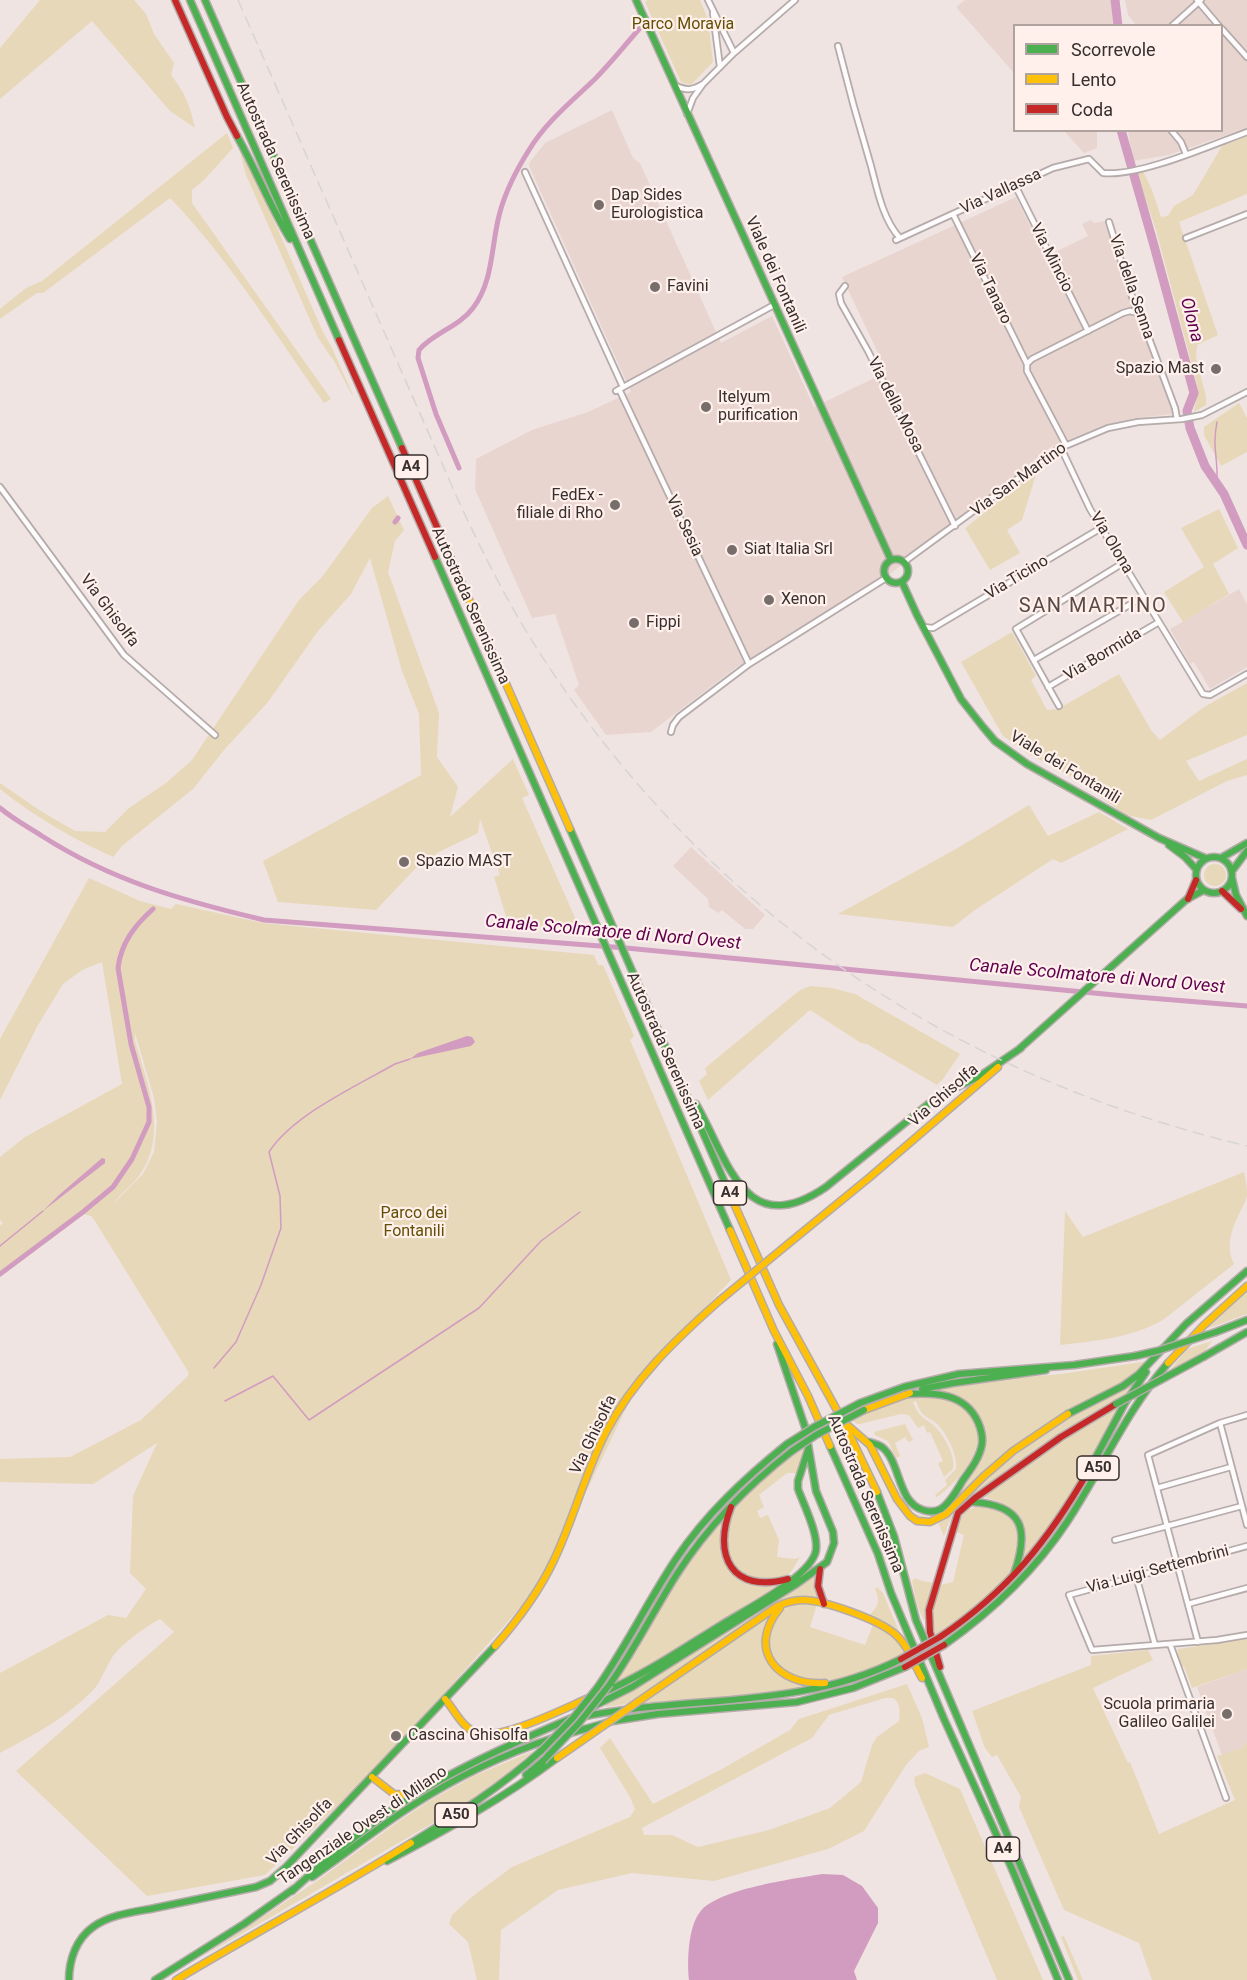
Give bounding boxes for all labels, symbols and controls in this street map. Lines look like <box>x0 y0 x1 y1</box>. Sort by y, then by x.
park label: Parco Moravia <box>632 15 734 35</box>
legend <box>1013 24 1223 132</box>
text: Scorrevole <box>1071 39 1156 60</box>
text: Lento <box>1071 69 1116 90</box>
street label: Autostrada Serenissima <box>232 79 318 243</box>
text: Coda <box>1071 99 1113 120</box>
street label: Via Vallassa <box>958 165 1044 219</box>
place label: Dap Sides Eurologistica <box>611 186 704 224</box>
marker: Dap Sides Eurologistica <box>592 198 606 212</box>
street label: Viale dei Fontanili <box>741 214 809 336</box>
street label: Via Mincio <box>1025 220 1077 296</box>
street label: Via della Senna <box>1104 232 1158 342</box>
street label: Via Tanaro <box>965 251 1015 327</box>
place label: Favini <box>667 277 709 297</box>
marker: Favini <box>648 280 662 294</box>
water label: Olona <box>1175 295 1207 345</box>
street label: Via della Mosa <box>863 354 927 456</box>
place label: Spazio Mast <box>1116 359 1204 379</box>
marker: Spazio Mast <box>1209 362 1223 376</box>
place label: Itelyum purification <box>718 388 798 426</box>
marker: Itelyum purification <box>699 400 713 414</box>
street label: Via San Martino <box>968 439 1070 521</box>
road number: A4 <box>394 455 428 479</box>
place label: FedEx - filiale di Rho <box>517 486 603 524</box>
street label: Via Sesia <box>661 492 707 560</box>
marker: FedEx - filiale di Rho <box>608 498 622 512</box>
street label: Via Olona <box>1085 509 1137 577</box>
street label: Autostrada Serenissima <box>427 524 513 688</box>
place label: Siat Italia Srl <box>744 540 833 560</box>
marker: Siat Italia Srl <box>725 543 739 557</box>
street label: Via Ticino <box>982 552 1052 604</box>
street label: Via Ghisolfa <box>75 571 143 651</box>
place label: Xenon <box>781 590 826 610</box>
marker: Xenon <box>762 593 776 607</box>
district label: SAN MARTINO <box>1019 595 1167 619</box>
place label: Fippi <box>646 613 681 633</box>
marker: Fippi <box>627 616 641 630</box>
street label: Via Bormida <box>1061 624 1145 686</box>
street label: Viale dei Fontanili <box>1006 727 1124 809</box>
place label: Spazio MAST <box>416 852 512 872</box>
marker: Spazio MAST <box>397 855 411 869</box>
water label: Canale Scolmatore di Nord Ovest <box>484 911 742 955</box>
water label: Canale Scolmatore di Nord Ovest <box>968 955 1226 999</box>
street label: Autostrada Serenissima <box>622 969 708 1133</box>
street label: Via Ghisolfa <box>905 1061 983 1131</box>
road number: A4 <box>714 1181 746 1205</box>
park label: Parco dei Fontanili <box>381 1204 447 1242</box>
street label: Via Ghisolfa <box>567 1392 621 1478</box>
street label: Autostrada Serenissima <box>823 1412 907 1576</box>
road number: A50 <box>1077 1456 1119 1480</box>
street label: Via Luigi Settembrini <box>1085 1542 1231 1598</box>
place label: Scuola primaria Galileo Galilei <box>1104 1695 1215 1733</box>
marker: Scuola primaria Galileo Galilei <box>1220 1707 1234 1721</box>
place label: Cascina Ghisolfa <box>408 1726 528 1746</box>
marker: Cascina Ghisolfa <box>389 1729 403 1743</box>
street label: Tangenziale Ovest di Milano <box>275 1762 451 1890</box>
street label: Via Ghisolfa <box>263 1794 337 1870</box>
road number: A50 <box>435 1803 477 1827</box>
road number: A4 <box>986 1837 1020 1861</box>

